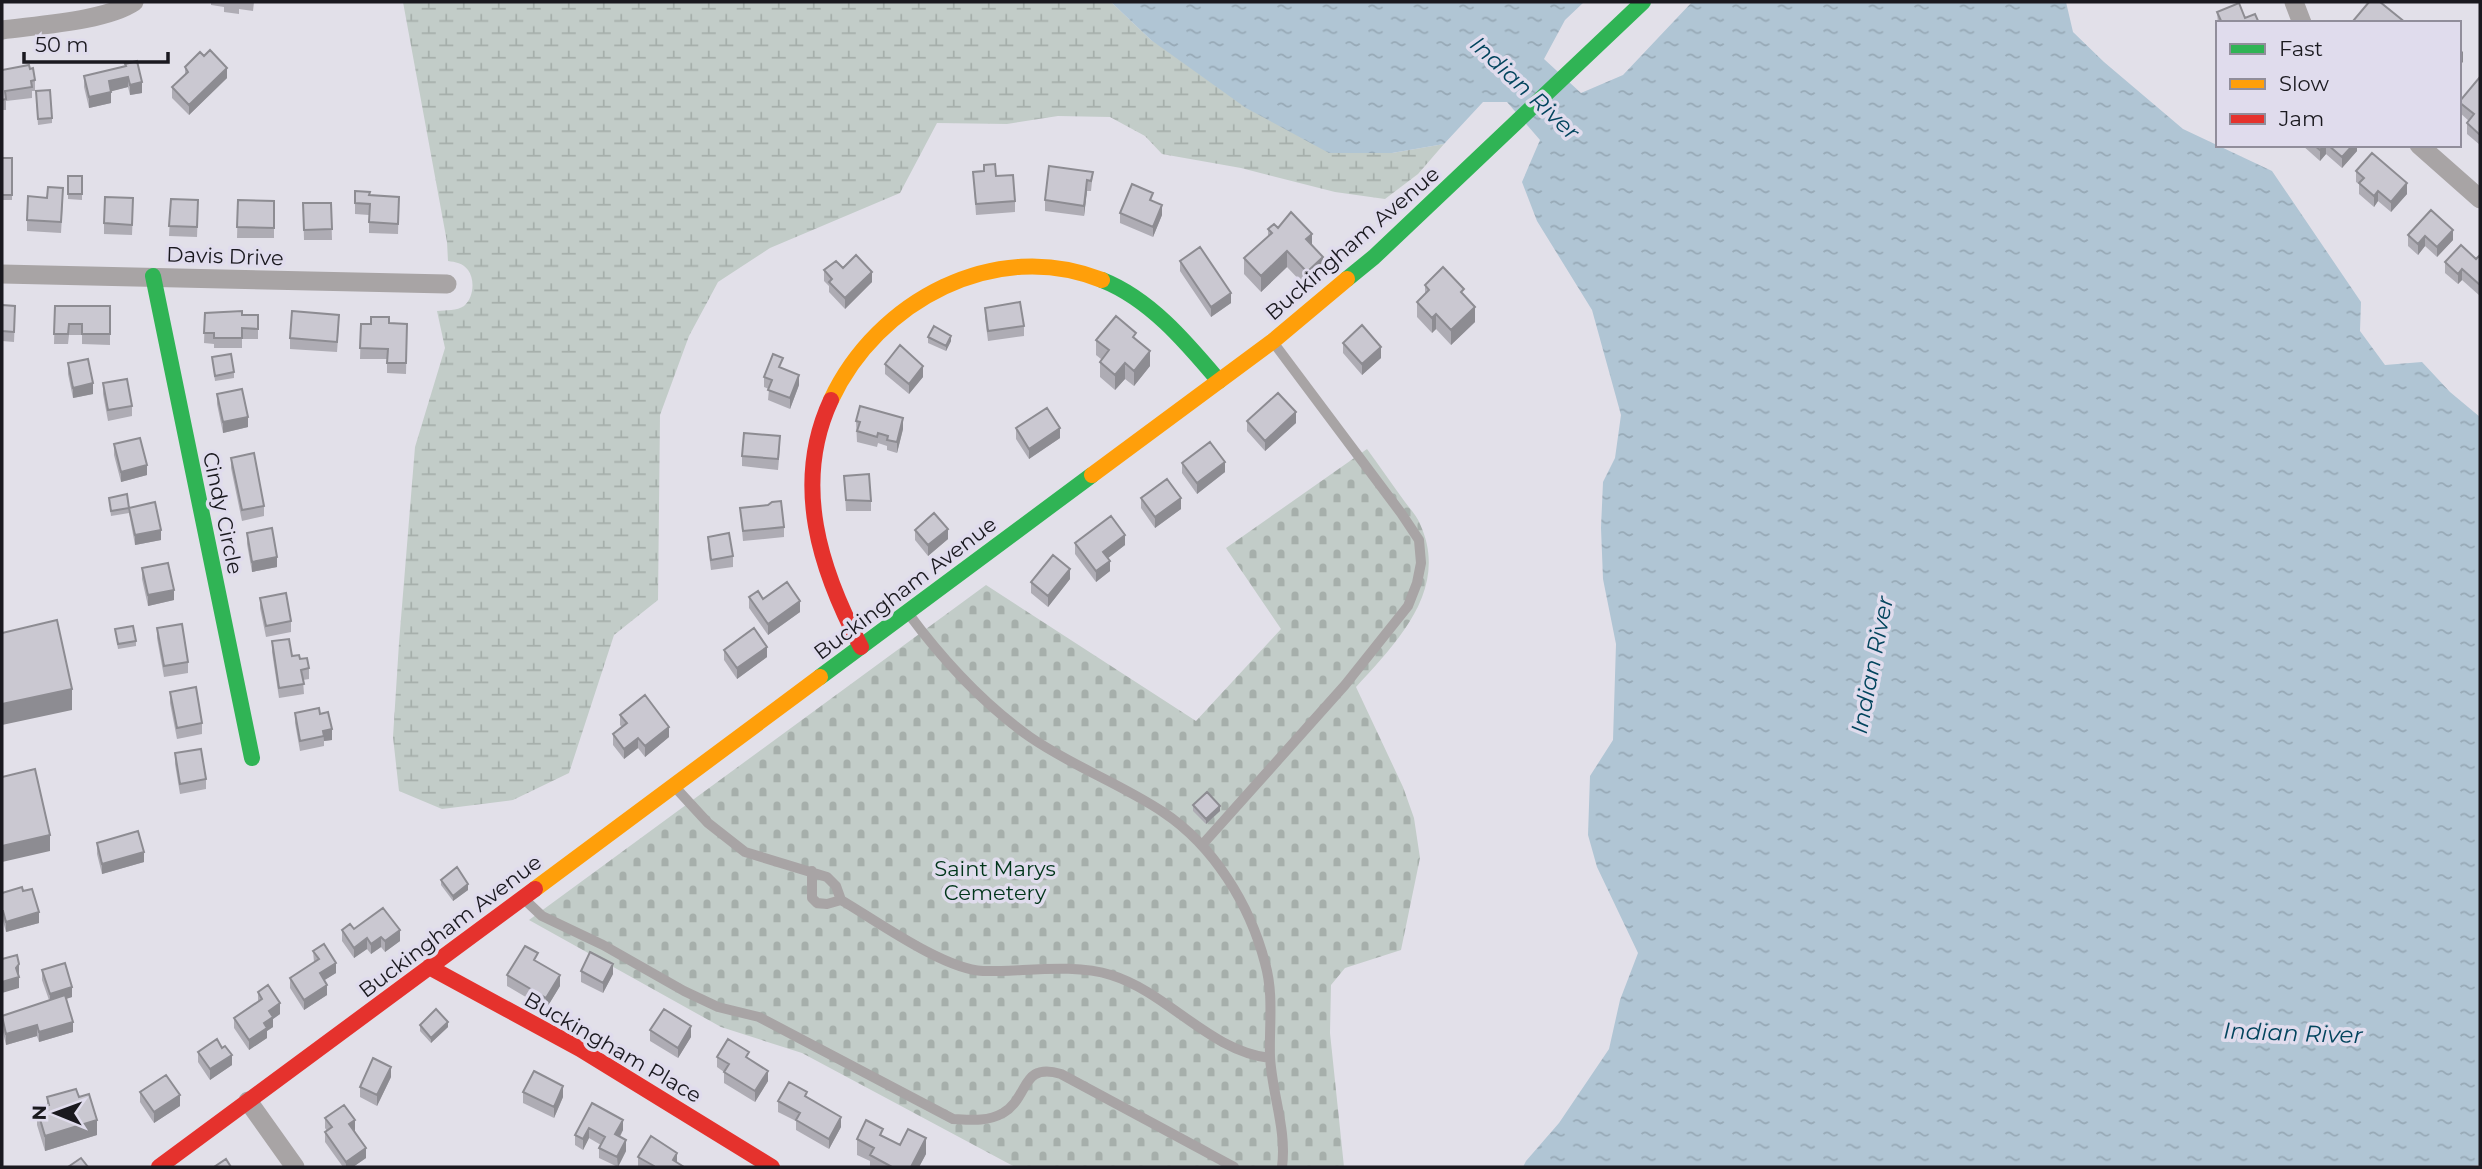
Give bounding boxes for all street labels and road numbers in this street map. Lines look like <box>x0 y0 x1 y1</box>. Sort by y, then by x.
street label: Buckingham Avenue <box>1260 161 1444 325</box>
street label: Davis Drive <box>166 241 284 271</box>
street label: Cindy Circle <box>198 450 248 576</box>
street label: Buckingham Avenue <box>809 511 1001 665</box>
street label: Buckingham Avenue <box>354 849 546 1003</box>
street label: Buckingham Place <box>520 986 706 1108</box>

